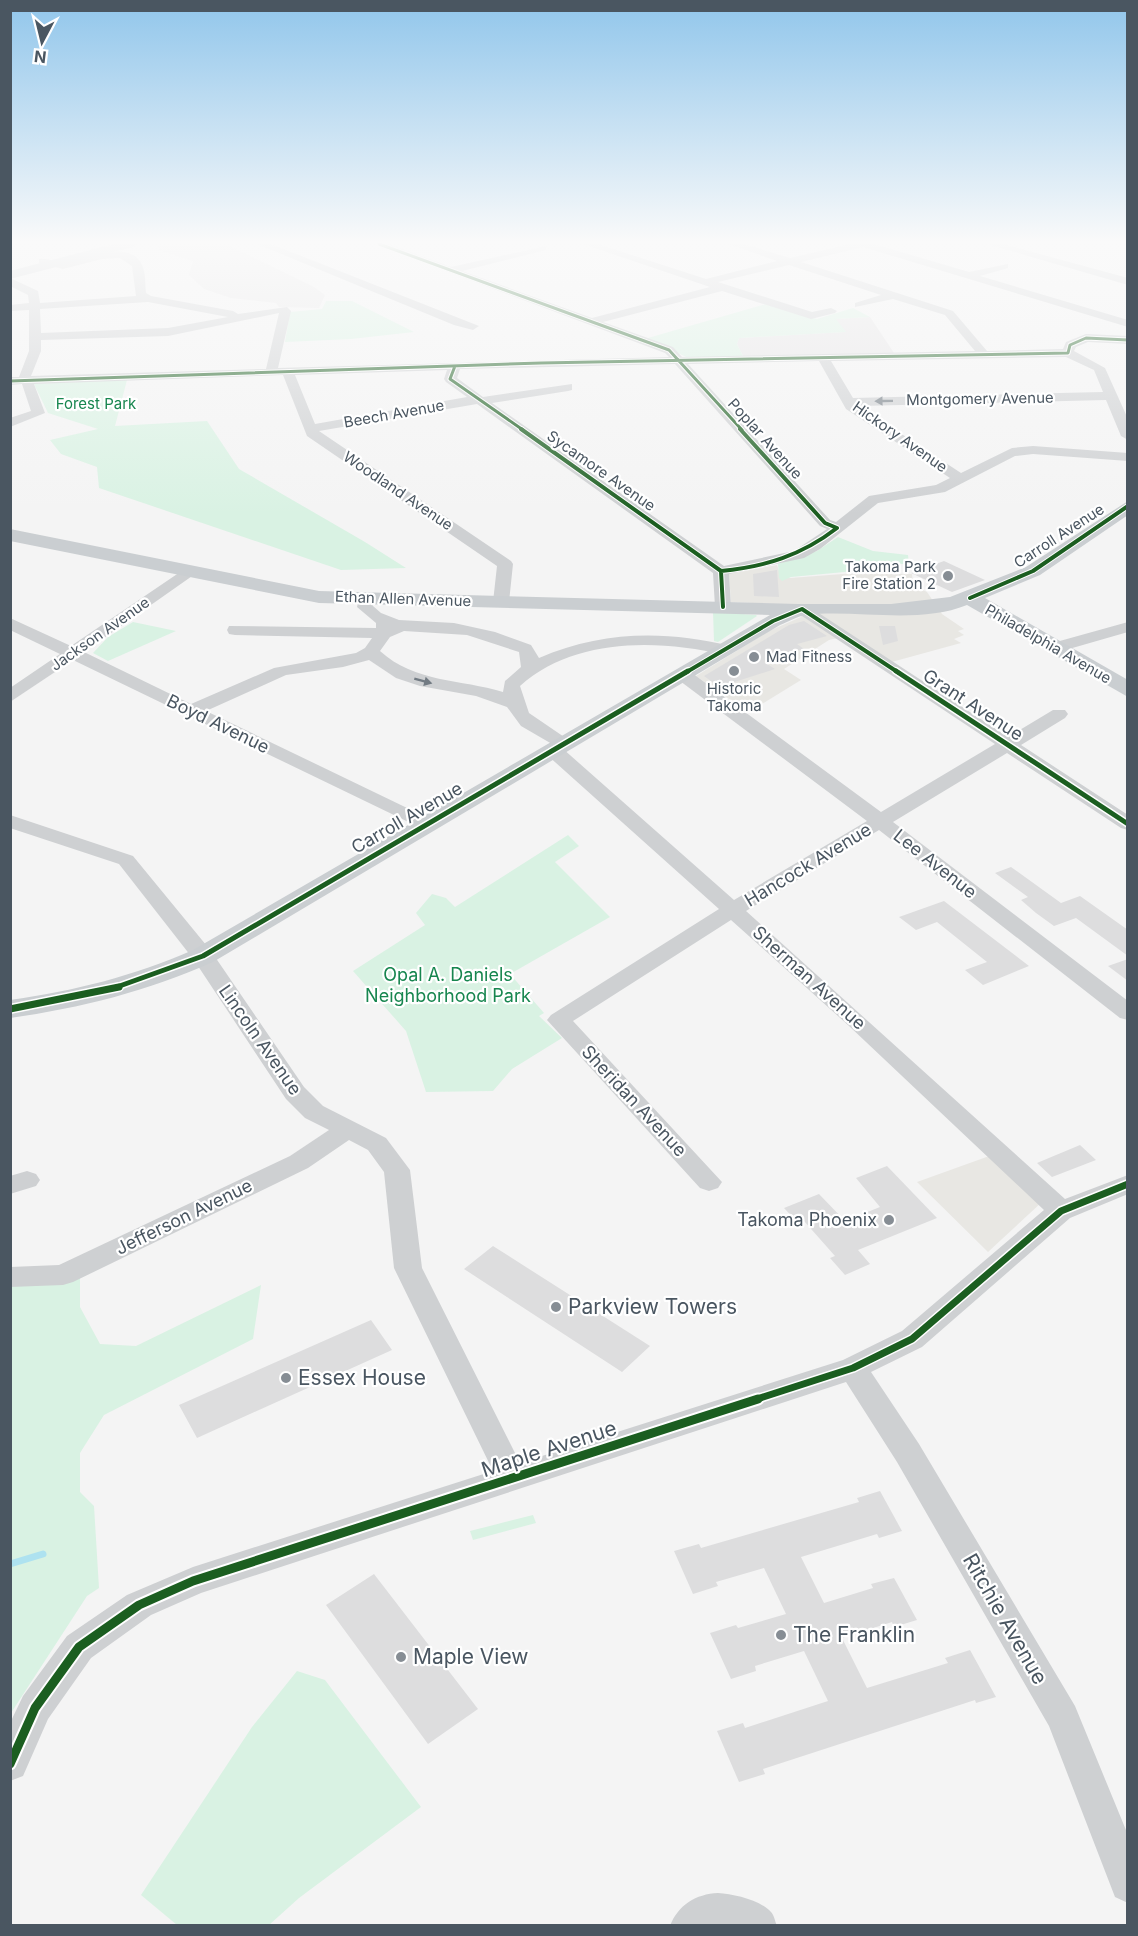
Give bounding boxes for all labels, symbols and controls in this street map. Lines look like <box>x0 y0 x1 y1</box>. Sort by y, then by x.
north arrow <box>12 12 72 72</box>
text: N <box>33 46 47 68</box>
street label: Montgomery Avenue <box>906 388 1054 409</box>
park label: Forest Park <box>56 394 137 413</box>
street label: Poplar Avenue <box>724 394 807 483</box>
street label: Beech Avenue <box>342 395 446 432</box>
street label: Hickory Avenue <box>849 397 951 476</box>
one-way arrow <box>875 397 894 406</box>
street label: Sycamore Avenue <box>543 426 659 515</box>
street label: Woodland Avenue <box>340 447 457 534</box>
street label: Carroll Avenue <box>1010 499 1107 572</box>
place label: Takoma Park Fire Station 2 <box>842 557 937 593</box>
marker: Takoma Park Fire Station 2 <box>941 569 955 583</box>
street label: Ethan Allen Avenue <box>335 587 472 610</box>
street label: Jackson Avenue <box>47 592 153 675</box>
street label: Philadelphia Avenue <box>982 600 1115 687</box>
place label: Mad Fitness <box>766 647 852 666</box>
marker: Mad Fitness <box>747 650 761 664</box>
marker: Historic Takoma <box>727 664 741 678</box>
street label: Grant Avenue <box>919 664 1027 745</box>
one-way arrow <box>414 677 432 686</box>
place label: Historic Takoma <box>706 679 762 715</box>
street label: Boyd Avenue <box>164 690 273 757</box>
street label: Carroll Avenue <box>348 777 466 858</box>
street label: Hancock Avenue <box>741 819 875 911</box>
street label: Lee Avenue <box>890 825 981 902</box>
street label: Sherman Avenue <box>749 921 870 1034</box>
park label: Opal A. Daniels Neighborhood Park <box>365 964 531 1006</box>
street label: Lincoln Avenue <box>215 981 306 1099</box>
street label: Sheridan Avenue <box>578 1041 691 1161</box>
street label: Jefferson Avenue <box>112 1174 256 1259</box>
place label: Takoma Phoenix <box>737 1209 877 1230</box>
marker: Takoma Phoenix <box>882 1213 896 1227</box>
place label: Parkview Towers <box>568 1294 737 1319</box>
marker: Parkview Towers <box>549 1300 563 1314</box>
place label: Essex House <box>298 1365 426 1390</box>
marker: Essex House <box>279 1371 293 1385</box>
street label: Maple Avenue <box>478 1415 620 1482</box>
street label: Ritchie Avenue <box>958 1549 1053 1689</box>
place label: The Franklin <box>793 1622 915 1647</box>
marker: The Franklin <box>774 1628 788 1642</box>
place label: Maple View <box>413 1644 528 1669</box>
marker: Maple View <box>394 1650 408 1664</box>

